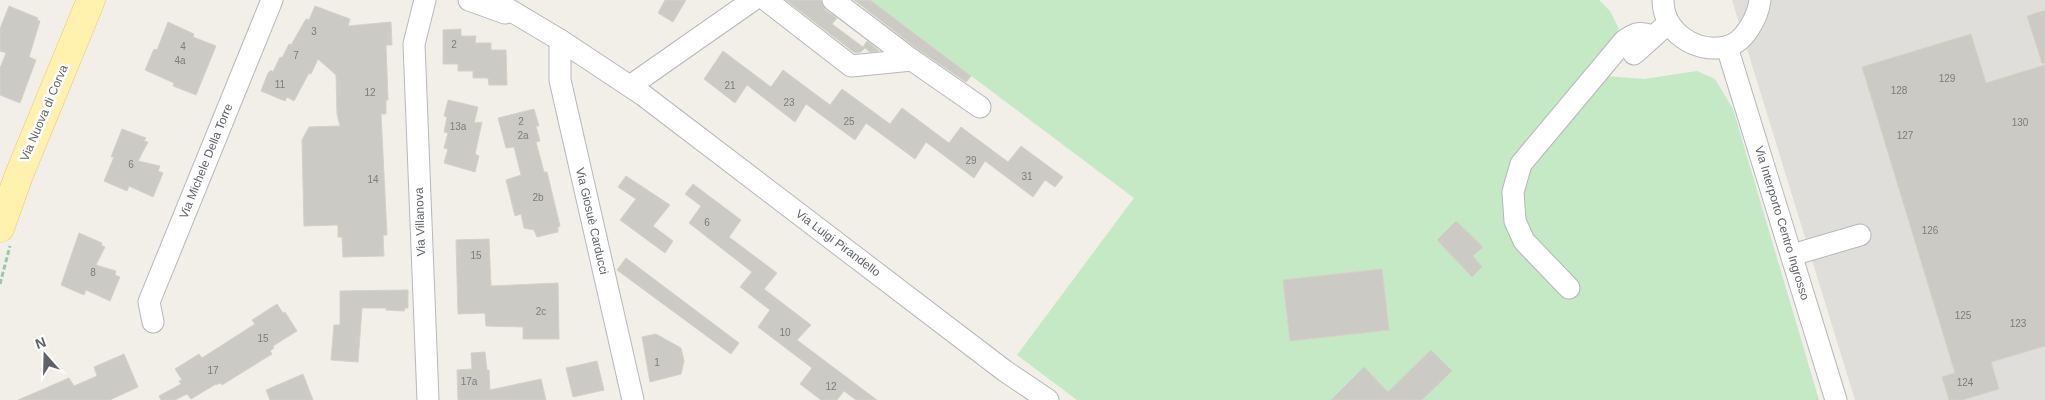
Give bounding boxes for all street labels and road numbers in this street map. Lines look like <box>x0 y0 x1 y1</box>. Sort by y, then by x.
street label: Via Nuova di Corva <box>17 62 71 163</box>
street label: Via Michele Della Torre <box>176 101 236 221</box>
street label: Via Interporto Centro Ingrosso <box>1752 144 1812 302</box>
street label: Via Giosuè Carducci <box>573 166 611 276</box>
street label: Via Villanova <box>412 187 428 257</box>
street label: Via Luigi Pirandello <box>793 207 883 280</box>

